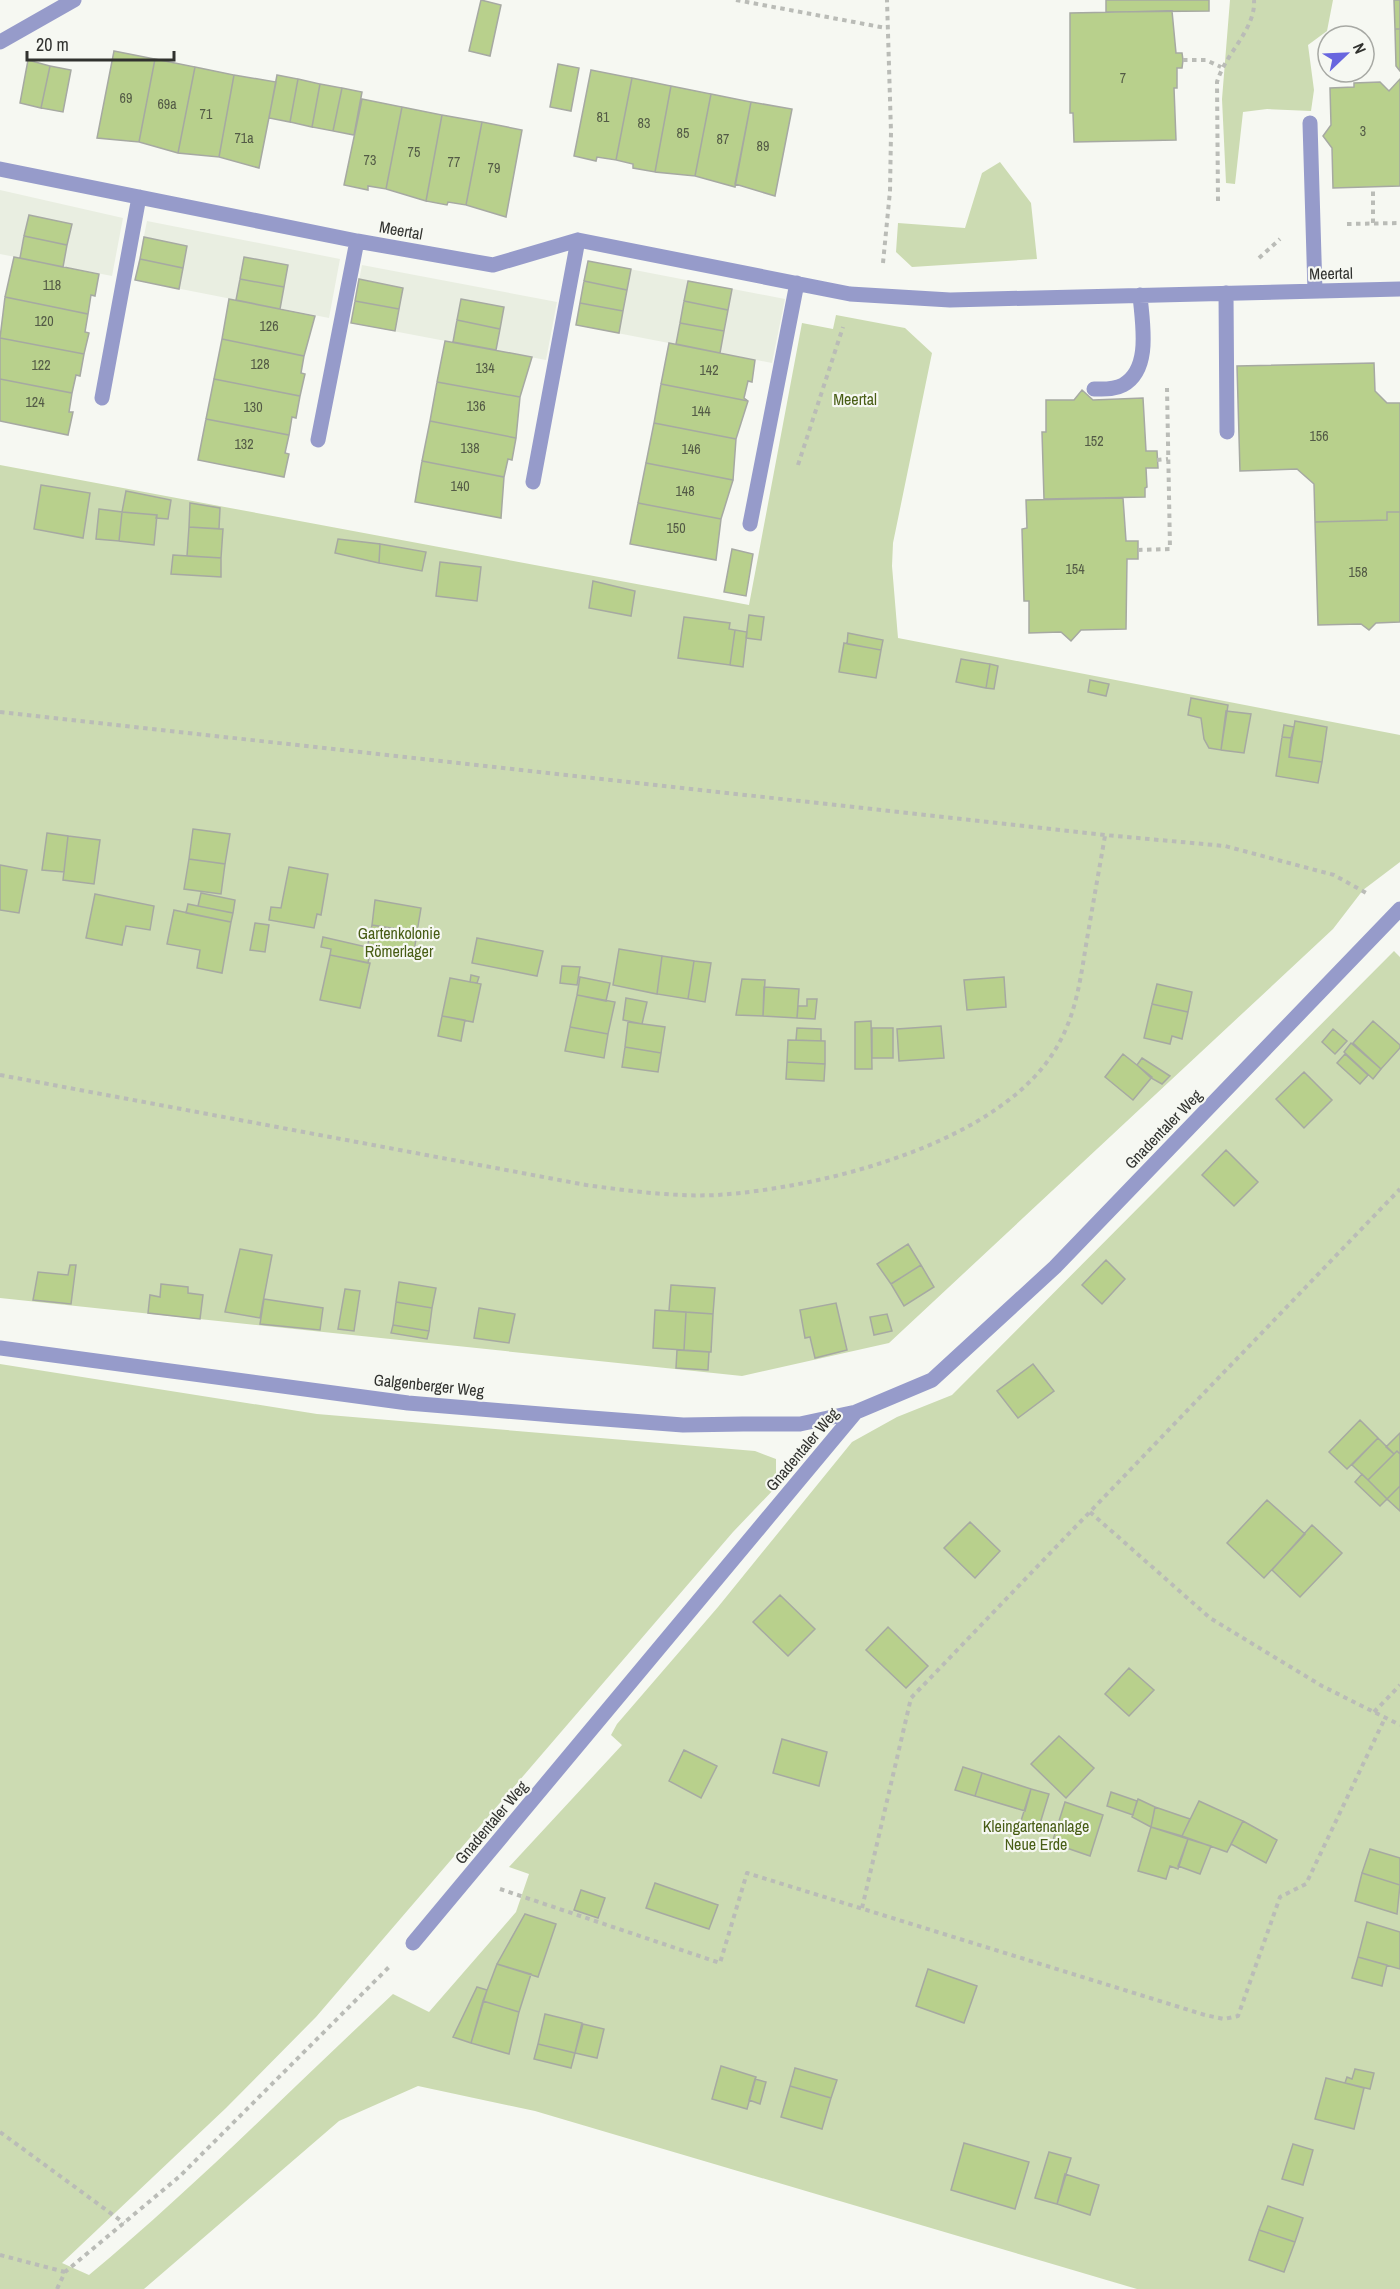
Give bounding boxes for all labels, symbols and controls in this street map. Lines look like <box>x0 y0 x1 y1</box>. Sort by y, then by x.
scale bar <box>27 24 174 62</box>
north arrow <box>1316 24 1376 84</box>
text: 20 m <box>36 32 69 57</box>
text: N <box>1348 39 1372 57</box>
house number: 7 <box>1120 69 1126 87</box>
house number: 69 <box>120 89 132 107</box>
house number: 69a <box>157 95 177 113</box>
house number: 71 <box>200 105 213 123</box>
house number: 81 <box>597 108 610 126</box>
house number: 83 <box>638 114 650 132</box>
house number: 3 <box>1360 122 1366 140</box>
house number: 85 <box>677 124 689 142</box>
house number: 71a <box>234 129 254 147</box>
house number: 87 <box>717 130 729 148</box>
house number: 89 <box>757 137 769 155</box>
house number: 75 <box>408 143 420 161</box>
house number: 73 <box>364 151 376 169</box>
house number: 77 <box>448 153 460 171</box>
house number: 79 <box>488 159 500 177</box>
street label: Meertal <box>378 215 425 245</box>
street label: Meertal <box>1309 262 1353 284</box>
house number: 118 <box>43 276 61 294</box>
house number: 120 <box>34 312 54 330</box>
house number: 126 <box>259 317 279 335</box>
house number: 128 <box>250 355 270 373</box>
house number: 122 <box>31 356 51 374</box>
house number: 134 <box>475 359 495 377</box>
house number: 142 <box>699 361 719 379</box>
park label: Meertal <box>833 388 877 410</box>
house number: 124 <box>25 393 45 411</box>
house number: 136 <box>466 397 486 415</box>
house number: 130 <box>243 398 263 416</box>
house number: 144 <box>691 402 711 420</box>
house number: 156 <box>1309 427 1329 445</box>
house number: 152 <box>1084 432 1104 450</box>
house number: 132 <box>234 435 254 453</box>
house number: 138 <box>460 439 480 457</box>
house number: 146 <box>681 440 701 458</box>
house number: 140 <box>450 477 470 495</box>
house number: 148 <box>675 482 695 500</box>
house number: 150 <box>666 519 686 537</box>
house number: 154 <box>1065 560 1085 578</box>
house number: 158 <box>1348 563 1368 581</box>
park label: Gartenkolonie Römerlager <box>358 922 440 962</box>
street label: Gnadentaler Weg <box>1119 1084 1207 1174</box>
street label: Galgenberger Weg <box>373 1368 486 1402</box>
street label: Gnadentaler Weg <box>761 1402 844 1495</box>
street label: Gnadentaler Weg <box>450 1775 533 1868</box>
park label: Kleingartenanlage Neue Erde <box>983 1815 1089 1855</box>

